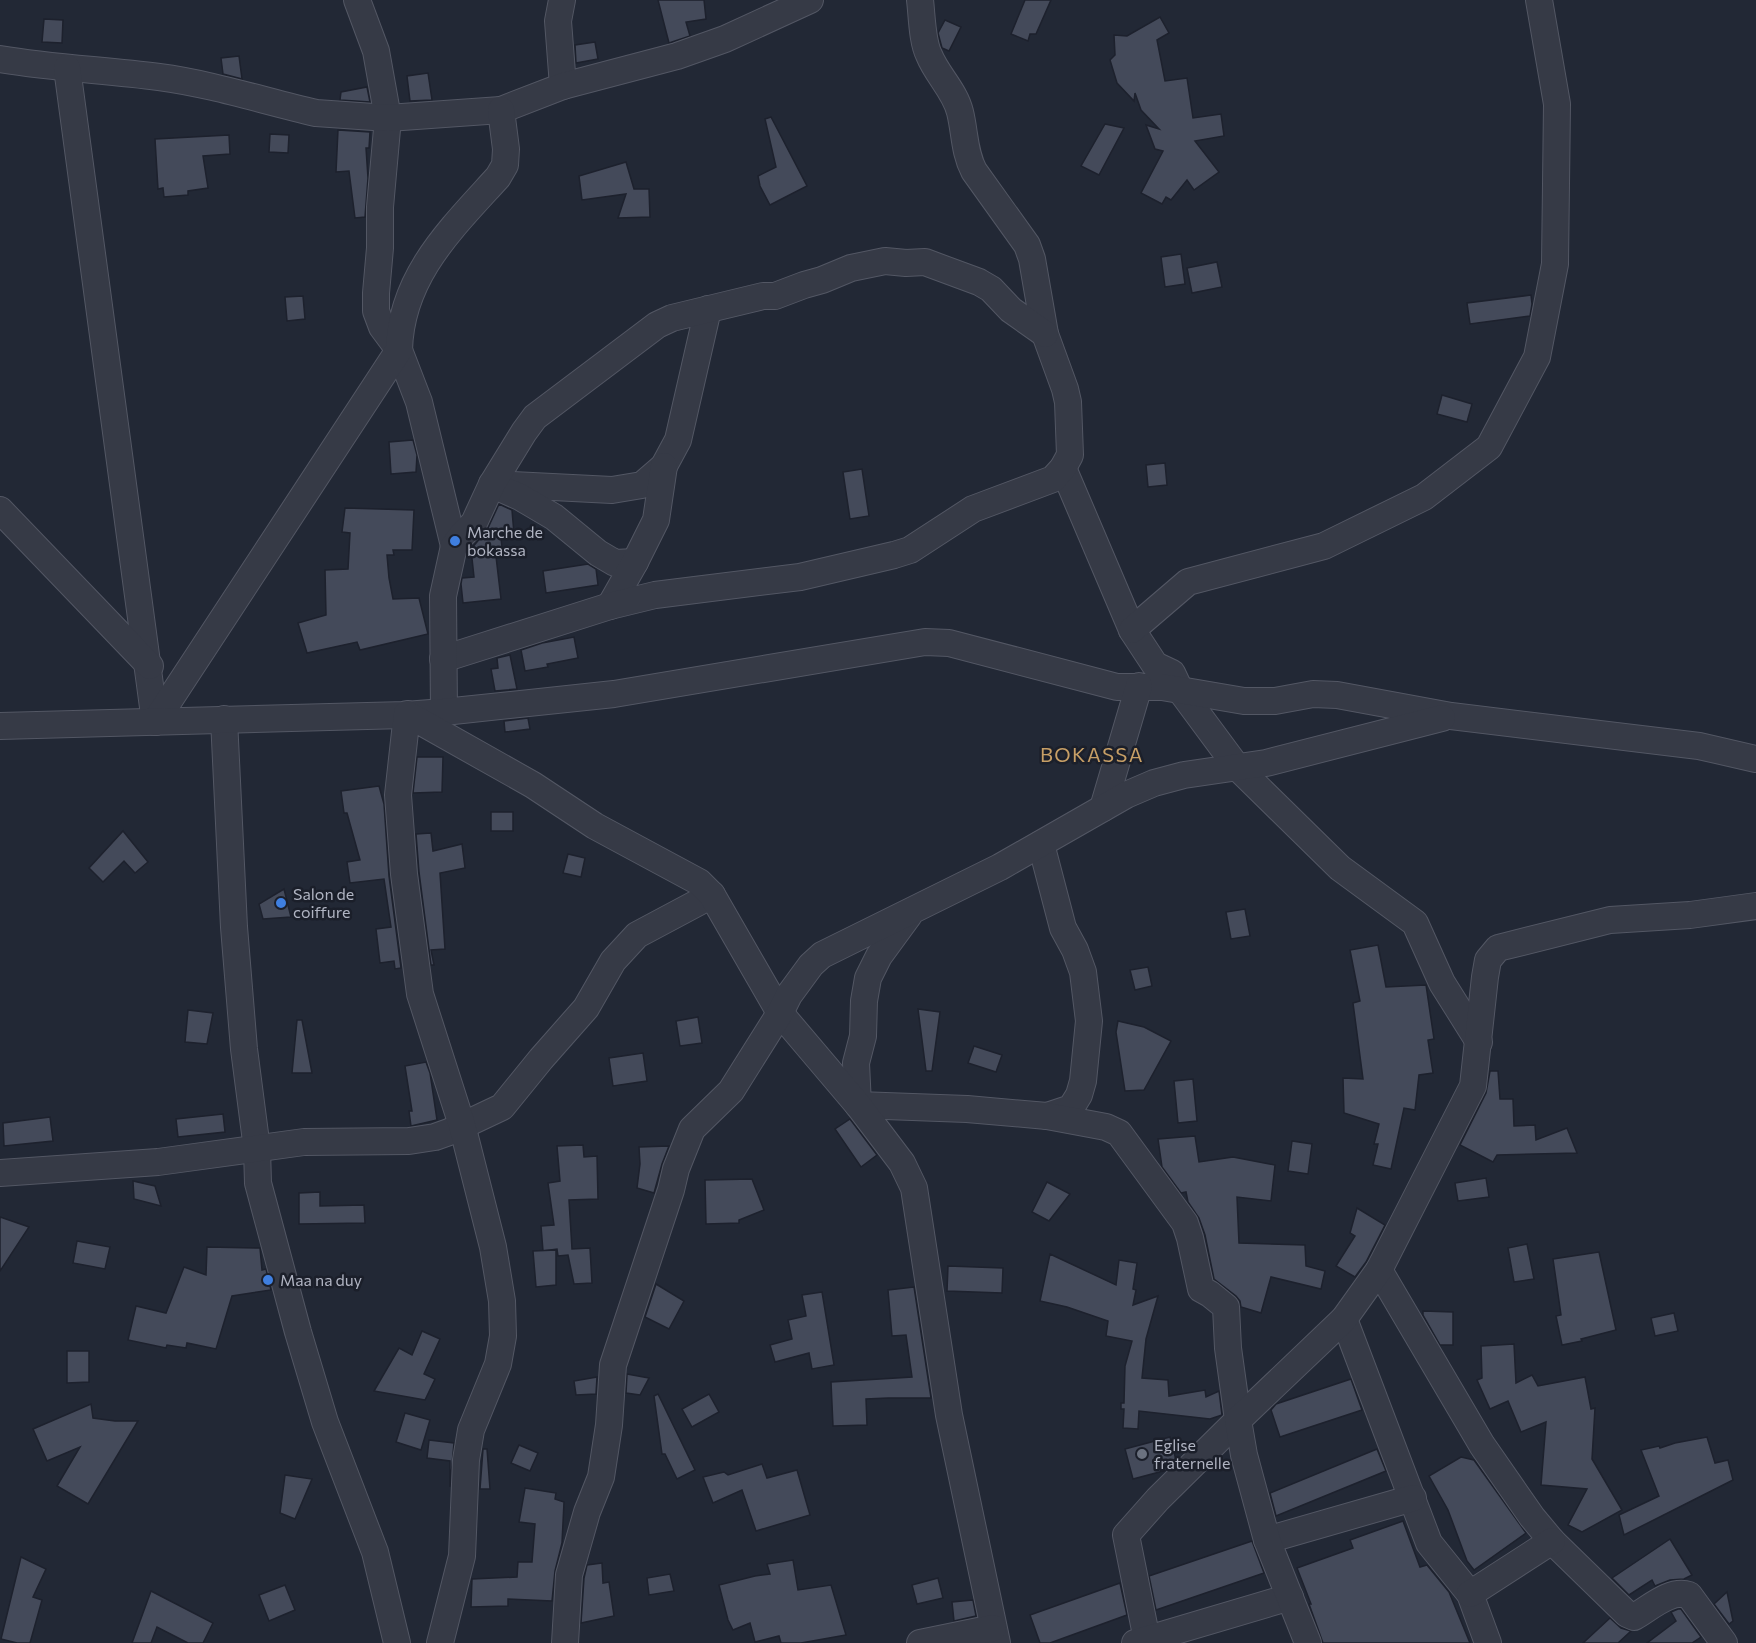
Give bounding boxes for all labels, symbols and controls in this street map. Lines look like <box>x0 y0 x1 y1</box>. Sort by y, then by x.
place label: Marche de bokassa <box>467 522 543 559</box>
marker: Marche de bokassa <box>448 534 462 548</box>
district label: BOKASSA <box>1040 742 1144 766</box>
place label: Salon de coiffure <box>293 884 354 921</box>
marker: Salon de coiffure <box>274 896 288 910</box>
place label: Maa na duy <box>280 1270 362 1289</box>
marker: Maa na duy <box>261 1273 275 1287</box>
place label: Eglise fraternelle <box>1154 1435 1230 1472</box>
marker: Eglise fraternelle <box>1135 1447 1149 1461</box>

